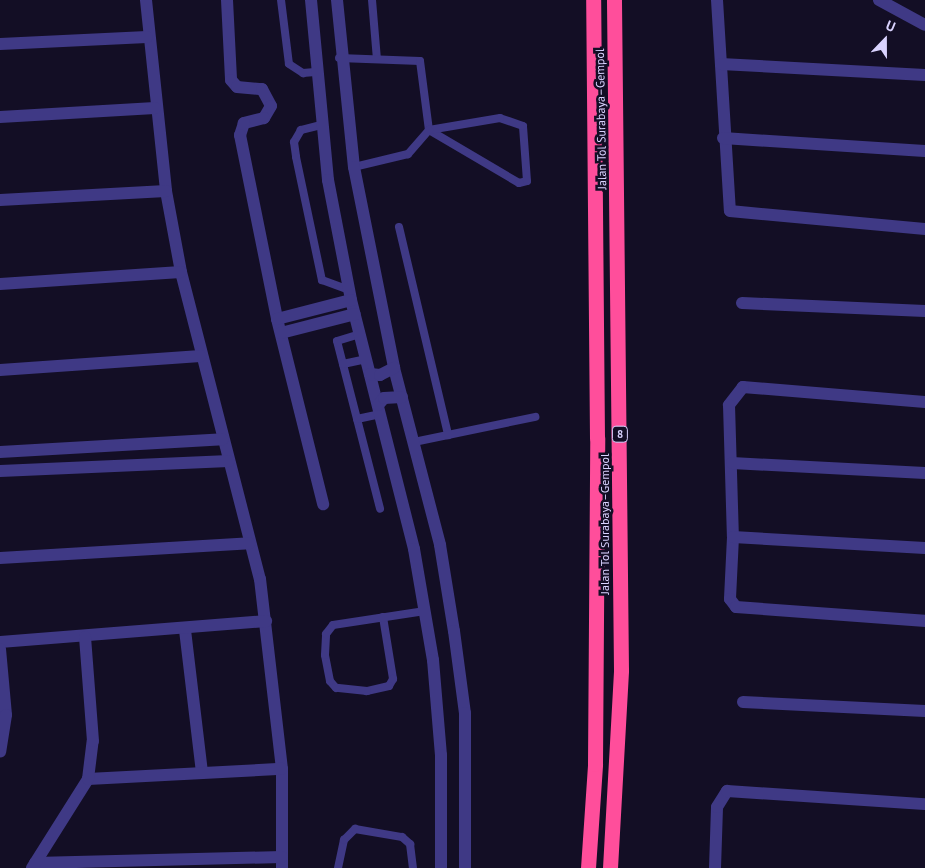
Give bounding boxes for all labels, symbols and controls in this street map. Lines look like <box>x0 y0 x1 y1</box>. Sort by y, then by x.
north arrow <box>860 15 910 65</box>
text: U <box>883 16 898 36</box>
street label: Jalan Tol Surabaya–Gempol <box>593 48 609 190</box>
road number: 8 <box>611 426 629 442</box>
street label: Jalan Tol Surabaya–Gempol <box>598 453 612 595</box>

